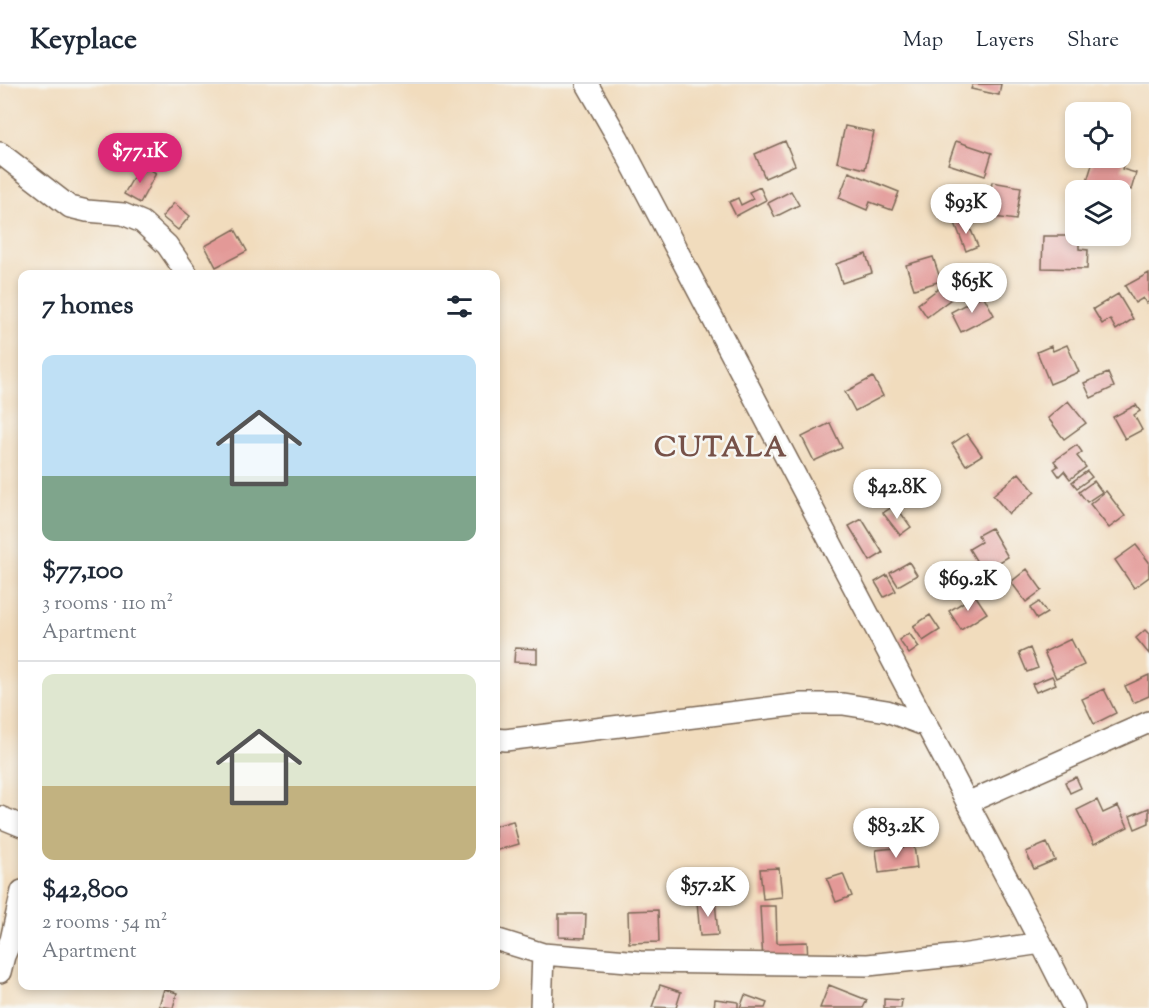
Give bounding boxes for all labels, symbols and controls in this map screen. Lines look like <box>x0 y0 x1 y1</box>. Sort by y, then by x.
text: Keyplace <box>30 21 137 61</box>
text: Map <box>903 26 943 56</box>
text: Layers <box>976 26 1034 56</box>
text: Share <box>1067 26 1119 56</box>
map controls <box>1065 102 1131 246</box>
button: locate <box>1065 102 1131 168</box>
pin: $77.1K <box>91 133 189 184</box>
text: $77.1K <box>112 138 168 167</box>
button: layers <box>1065 180 1131 246</box>
pin: $93K <box>930 184 1002 235</box>
text: $93K <box>945 189 987 218</box>
pin: $65K <box>936 263 1008 314</box>
text: $65K <box>951 268 993 297</box>
text: 7 homes <box>42 288 133 325</box>
icon: filters <box>443 290 476 323</box>
icon: home <box>205 394 313 502</box>
district label: CUTALA <box>654 429 788 469</box>
pin: $42.8K <box>848 469 946 520</box>
text: $42.8K <box>867 474 927 503</box>
text: $77,100 <box>42 553 123 590</box>
pin: $69.2K <box>919 561 1017 612</box>
text: $69.2K <box>938 566 998 595</box>
text: 3 rooms · 110 m² <box>42 590 173 619</box>
text: Apartment <box>42 619 137 648</box>
icon: home <box>205 713 313 821</box>
pin: $83.2K <box>847 808 945 859</box>
text: $83.2K <box>867 813 925 842</box>
pin: $57.2K <box>659 867 757 918</box>
text: $42,800 <box>42 872 128 909</box>
text: $57.2K <box>680 872 736 901</box>
text: 2 rooms · 54 m² <box>42 909 167 938</box>
text: Apartment <box>42 938 137 967</box>

